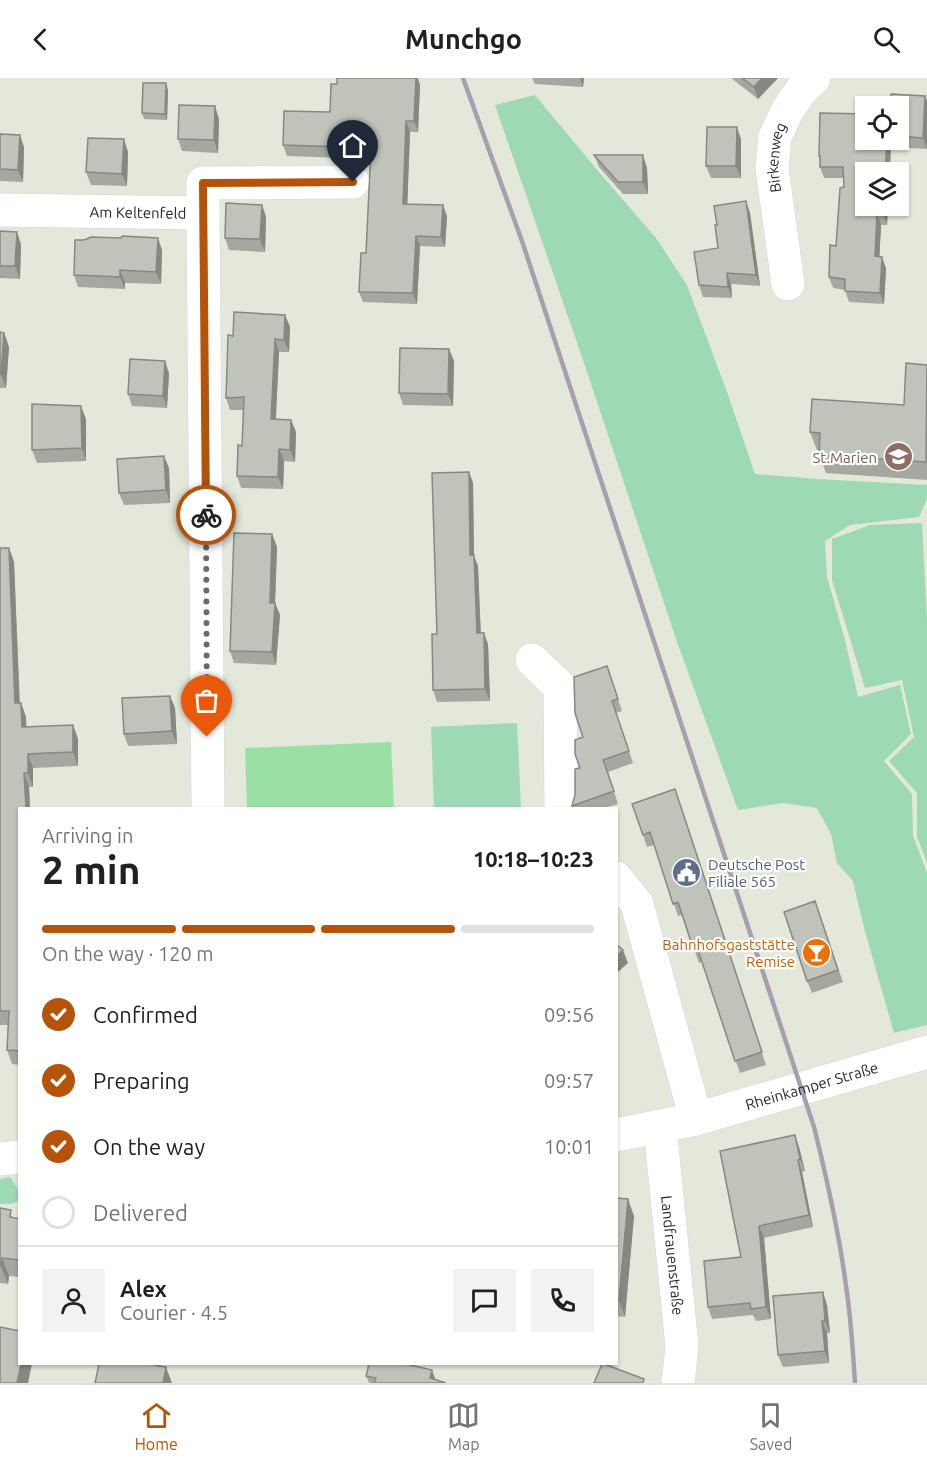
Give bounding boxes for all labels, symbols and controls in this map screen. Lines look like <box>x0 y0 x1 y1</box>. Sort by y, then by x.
icon: back <box>24 23 57 56</box>
icon: search <box>870 23 903 56</box>
text: Munchgo <box>405 24 522 54</box>
map controls <box>855 96 909 216</box>
button: locate <box>855 96 909 150</box>
street label: Birkenweg <box>763 119 789 194</box>
pin <box>327 120 378 182</box>
icon: home <box>336 129 369 162</box>
button: layers <box>855 162 909 216</box>
street label: Am Keltenfeld <box>89 203 186 221</box>
school or university icon: St.Marien <box>882 441 914 473</box>
place label: St.Marien <box>812 449 877 466</box>
courier <box>176 485 236 545</box>
icon: bike <box>190 499 223 532</box>
pin <box>181 675 232 737</box>
icon: bag <box>190 684 223 717</box>
text: Arriving in <box>42 824 133 847</box>
text: 10:18–10:23 <box>473 846 594 871</box>
text: 2 min <box>42 848 141 891</box>
place label: Deutsche Post Filiale 565 <box>708 856 805 890</box>
public building icon: Deutsche Post Filiale 565 <box>671 857 703 889</box>
place label: Bahnhofsgaststätte Remise <box>662 936 795 970</box>
bar icon: Bahnhofsgaststätte Remise <box>800 937 832 969</box>
text: On the way · 120 m <box>42 942 214 965</box>
icon: check <box>42 998 75 1031</box>
text: Confirmed <box>93 1002 198 1027</box>
text: 09:56 <box>544 1003 594 1026</box>
street label: Rheinkamper Straße <box>743 1058 880 1113</box>
icon: check <box>42 1064 75 1097</box>
text: Preparing <box>93 1068 190 1093</box>
text: 09:57 <box>544 1069 594 1092</box>
icon: check <box>42 1130 75 1163</box>
text: On the way <box>93 1134 205 1159</box>
text: 10:01 <box>544 1135 594 1158</box>
street label: Landfrauenstraße <box>658 1195 687 1316</box>
text: Delivered <box>93 1200 188 1225</box>
button: person <box>42 1269 105 1332</box>
button: chat <box>453 1269 516 1332</box>
button: phone <box>531 1269 594 1332</box>
text: Alex <box>120 1276 167 1301</box>
text: Courier · 4.5 <box>120 1301 228 1324</box>
tab: Home <box>135 1399 178 1453</box>
tab: Map <box>447 1399 480 1453</box>
tab: Saved <box>750 1399 792 1453</box>

